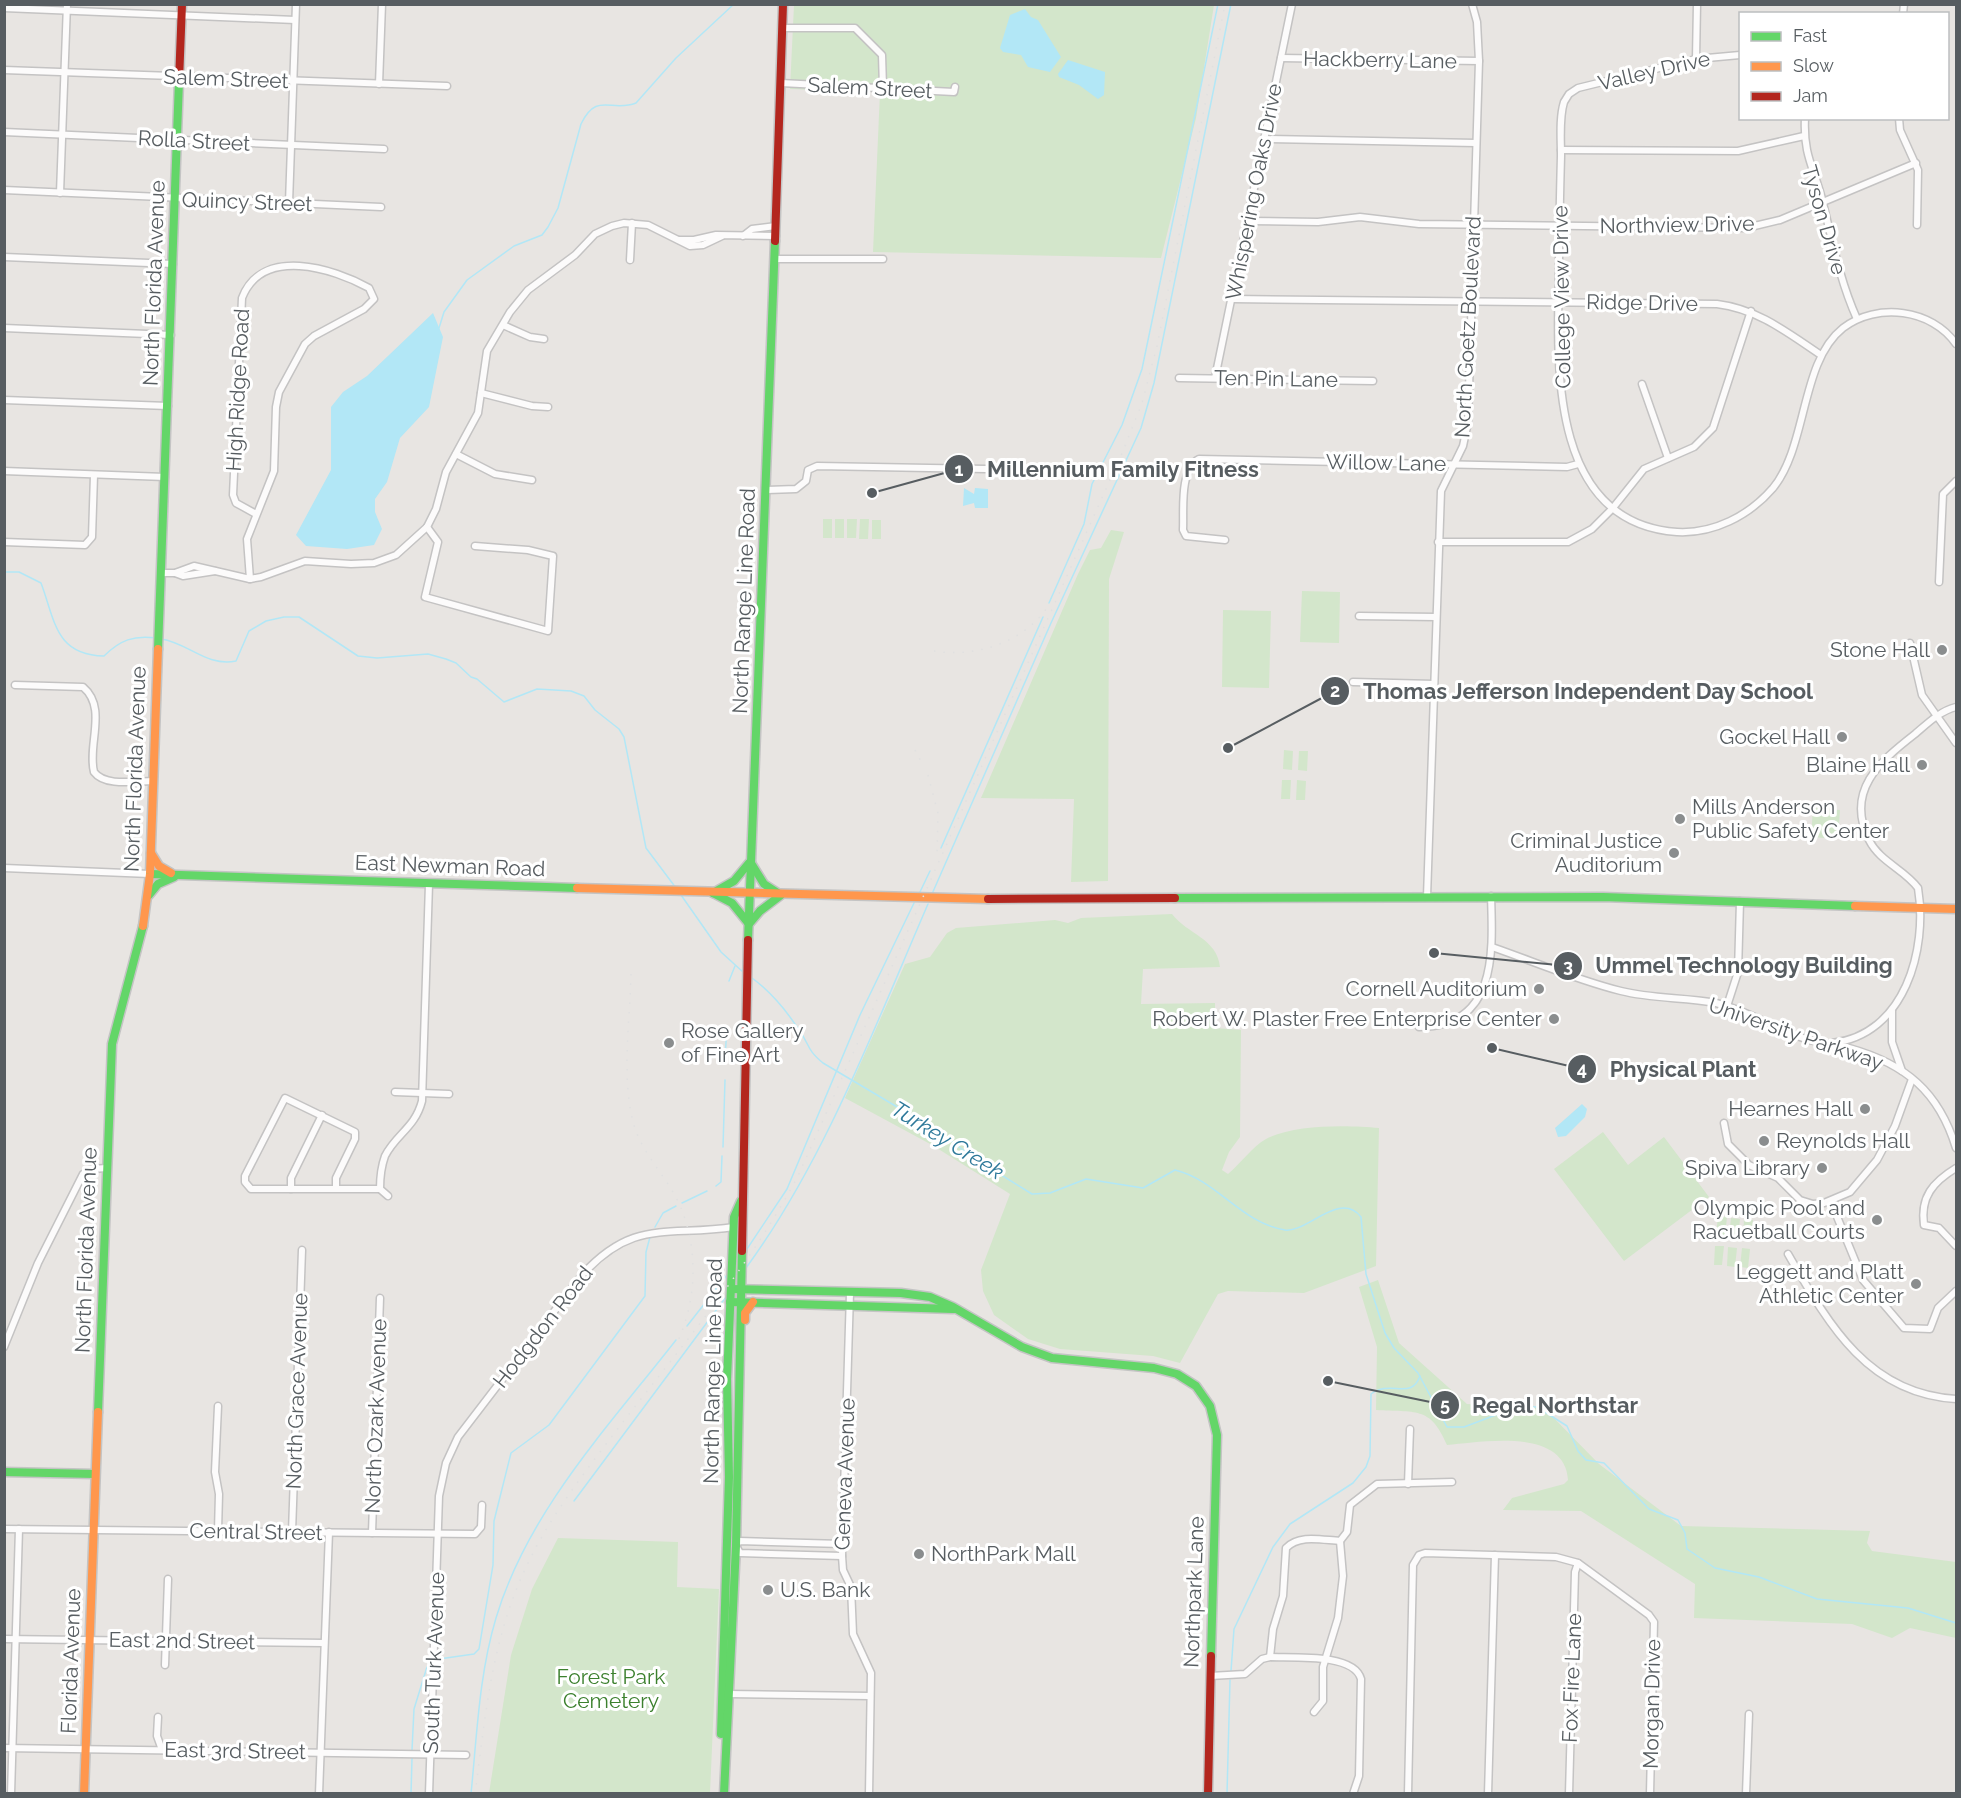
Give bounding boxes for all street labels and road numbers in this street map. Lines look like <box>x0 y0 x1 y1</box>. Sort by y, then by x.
street label: Valley Drive <box>1595 45 1712 96</box>
street label: Hackberry Lane <box>1303 46 1457 73</box>
street label: Salem Street <box>163 64 289 93</box>
street label: Salem Street <box>807 72 933 103</box>
street label: Whispering Oaks Drive <box>1220 81 1287 303</box>
street label: Rolla Street <box>137 125 251 156</box>
street label: Tyson Drive <box>1797 162 1852 277</box>
street label: North Florida Avenue <box>137 180 170 386</box>
street label: Quincy Street <box>181 187 313 216</box>
street label: College View Drive <box>1547 205 1576 389</box>
street label: Northview Drive <box>1599 211 1755 238</box>
street label: North Goetz Boulevard <box>1449 215 1486 439</box>
street label: Ridge Drive <box>1586 289 1698 316</box>
street label: High Ridge Road <box>221 308 254 472</box>
street label: Ten Pin Lane <box>1214 365 1338 392</box>
street label: Willow Lane <box>1326 449 1446 476</box>
street label: North Range Line Road <box>727 488 760 714</box>
street label: North Florida Avenue <box>118 666 151 872</box>
street label: East Newman Road <box>354 850 546 881</box>
street label: University Parkway <box>1705 992 1887 1075</box>
street label: North Florida Avenue <box>69 1147 102 1353</box>
street label: North Range Line Road <box>698 1258 727 1484</box>
street label: Hodgdon Road <box>487 1261 598 1392</box>
street label: North Grace Avenue <box>281 1292 312 1490</box>
street label: North Ozark Avenue <box>360 1318 391 1514</box>
street label: Geneva Avenue <box>829 1397 860 1551</box>
street label: Northpark Lane <box>1178 1516 1209 1668</box>
street label: Central Street <box>189 1518 323 1545</box>
street label: South Turk Avenue <box>418 1572 449 1754</box>
street label: Florida Avenue <box>55 1588 86 1734</box>
street label: Fox Fire Lane <box>1557 1613 1586 1743</box>
street label: East 2nd Street <box>109 1627 255 1654</box>
street label: Morgan Drive <box>1638 1639 1665 1769</box>
street label: East 3rd Street <box>164 1737 306 1764</box>

